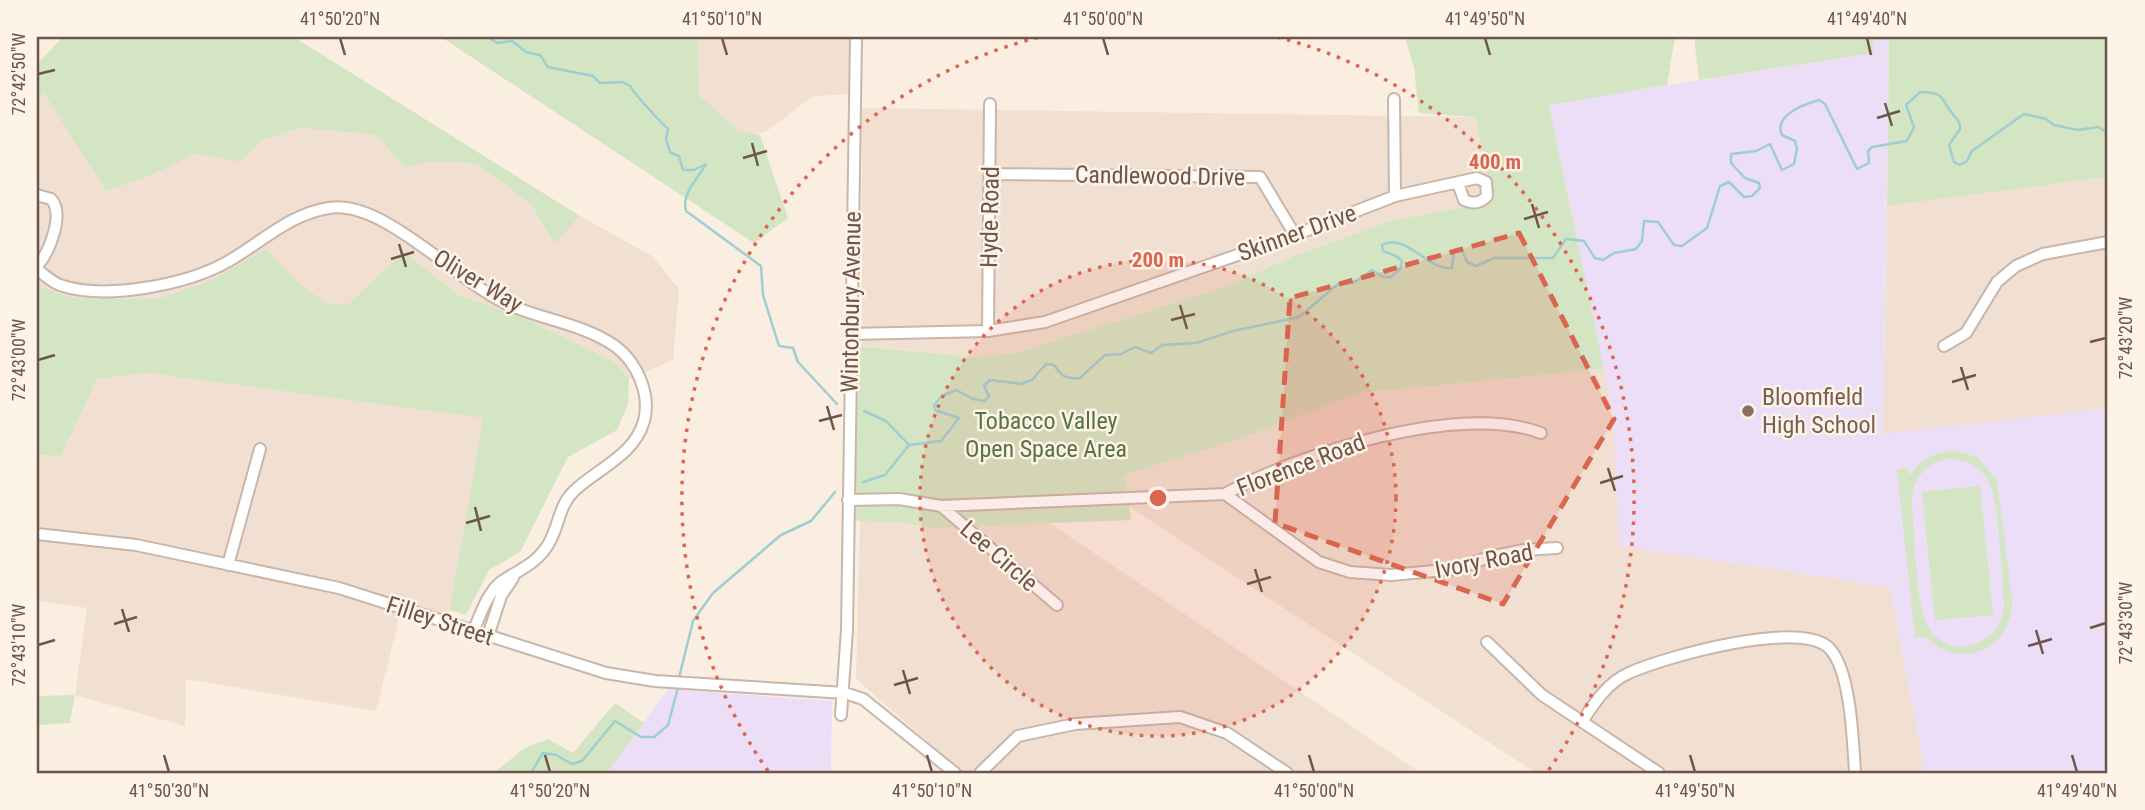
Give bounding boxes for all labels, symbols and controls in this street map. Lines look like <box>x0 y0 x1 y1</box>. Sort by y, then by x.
text: 41°50'20"N <box>300 8 380 29</box>
text: 41°50'10"N <box>682 8 762 29</box>
text: 41°50'00"N <box>1063 8 1143 29</box>
text: 41°49'50"N <box>1445 8 1525 29</box>
text: 41°49'40"N <box>1827 8 1907 29</box>
text: 72°42'50"W <box>8 32 29 115</box>
text: 400 m <box>1469 150 1521 174</box>
street label: Candlewood Drive <box>1075 161 1245 191</box>
street label: Hyde Road <box>975 166 1005 268</box>
street label: Skinner Drive <box>1234 199 1360 267</box>
street label: Wintonbury Avenue <box>835 211 867 393</box>
street label: Oliver Way <box>428 244 528 318</box>
text: 200 m <box>1132 248 1184 272</box>
text: 72°43'20"W <box>2115 296 2136 379</box>
text: 72°43'00"W <box>8 318 29 401</box>
place label: Bloomfield High School <box>1762 383 1876 439</box>
marker: Bloomfield High School <box>1740 403 1756 419</box>
park label: Tobacco Valley Open Space Area <box>965 407 1127 463</box>
street label: Florence Road <box>1233 428 1369 502</box>
centre of rings <box>1146 486 1170 510</box>
street label: Lee Circle <box>955 515 1043 597</box>
street label: Ivory Road <box>1433 538 1535 584</box>
text: 72°43'30"W <box>2115 581 2136 664</box>
street label: Filley Street <box>383 591 497 651</box>
text: 72°43'10"W <box>8 603 29 686</box>
text: 41°50'30"N <box>129 780 209 801</box>
text: 41°50'20"N <box>510 780 590 801</box>
text: 41°50'10"N <box>892 780 972 801</box>
text: 41°50'00"N <box>1274 780 1354 801</box>
text: 41°49'50"N <box>1655 780 1735 801</box>
text: 41°49'40"N <box>2037 780 2117 801</box>

